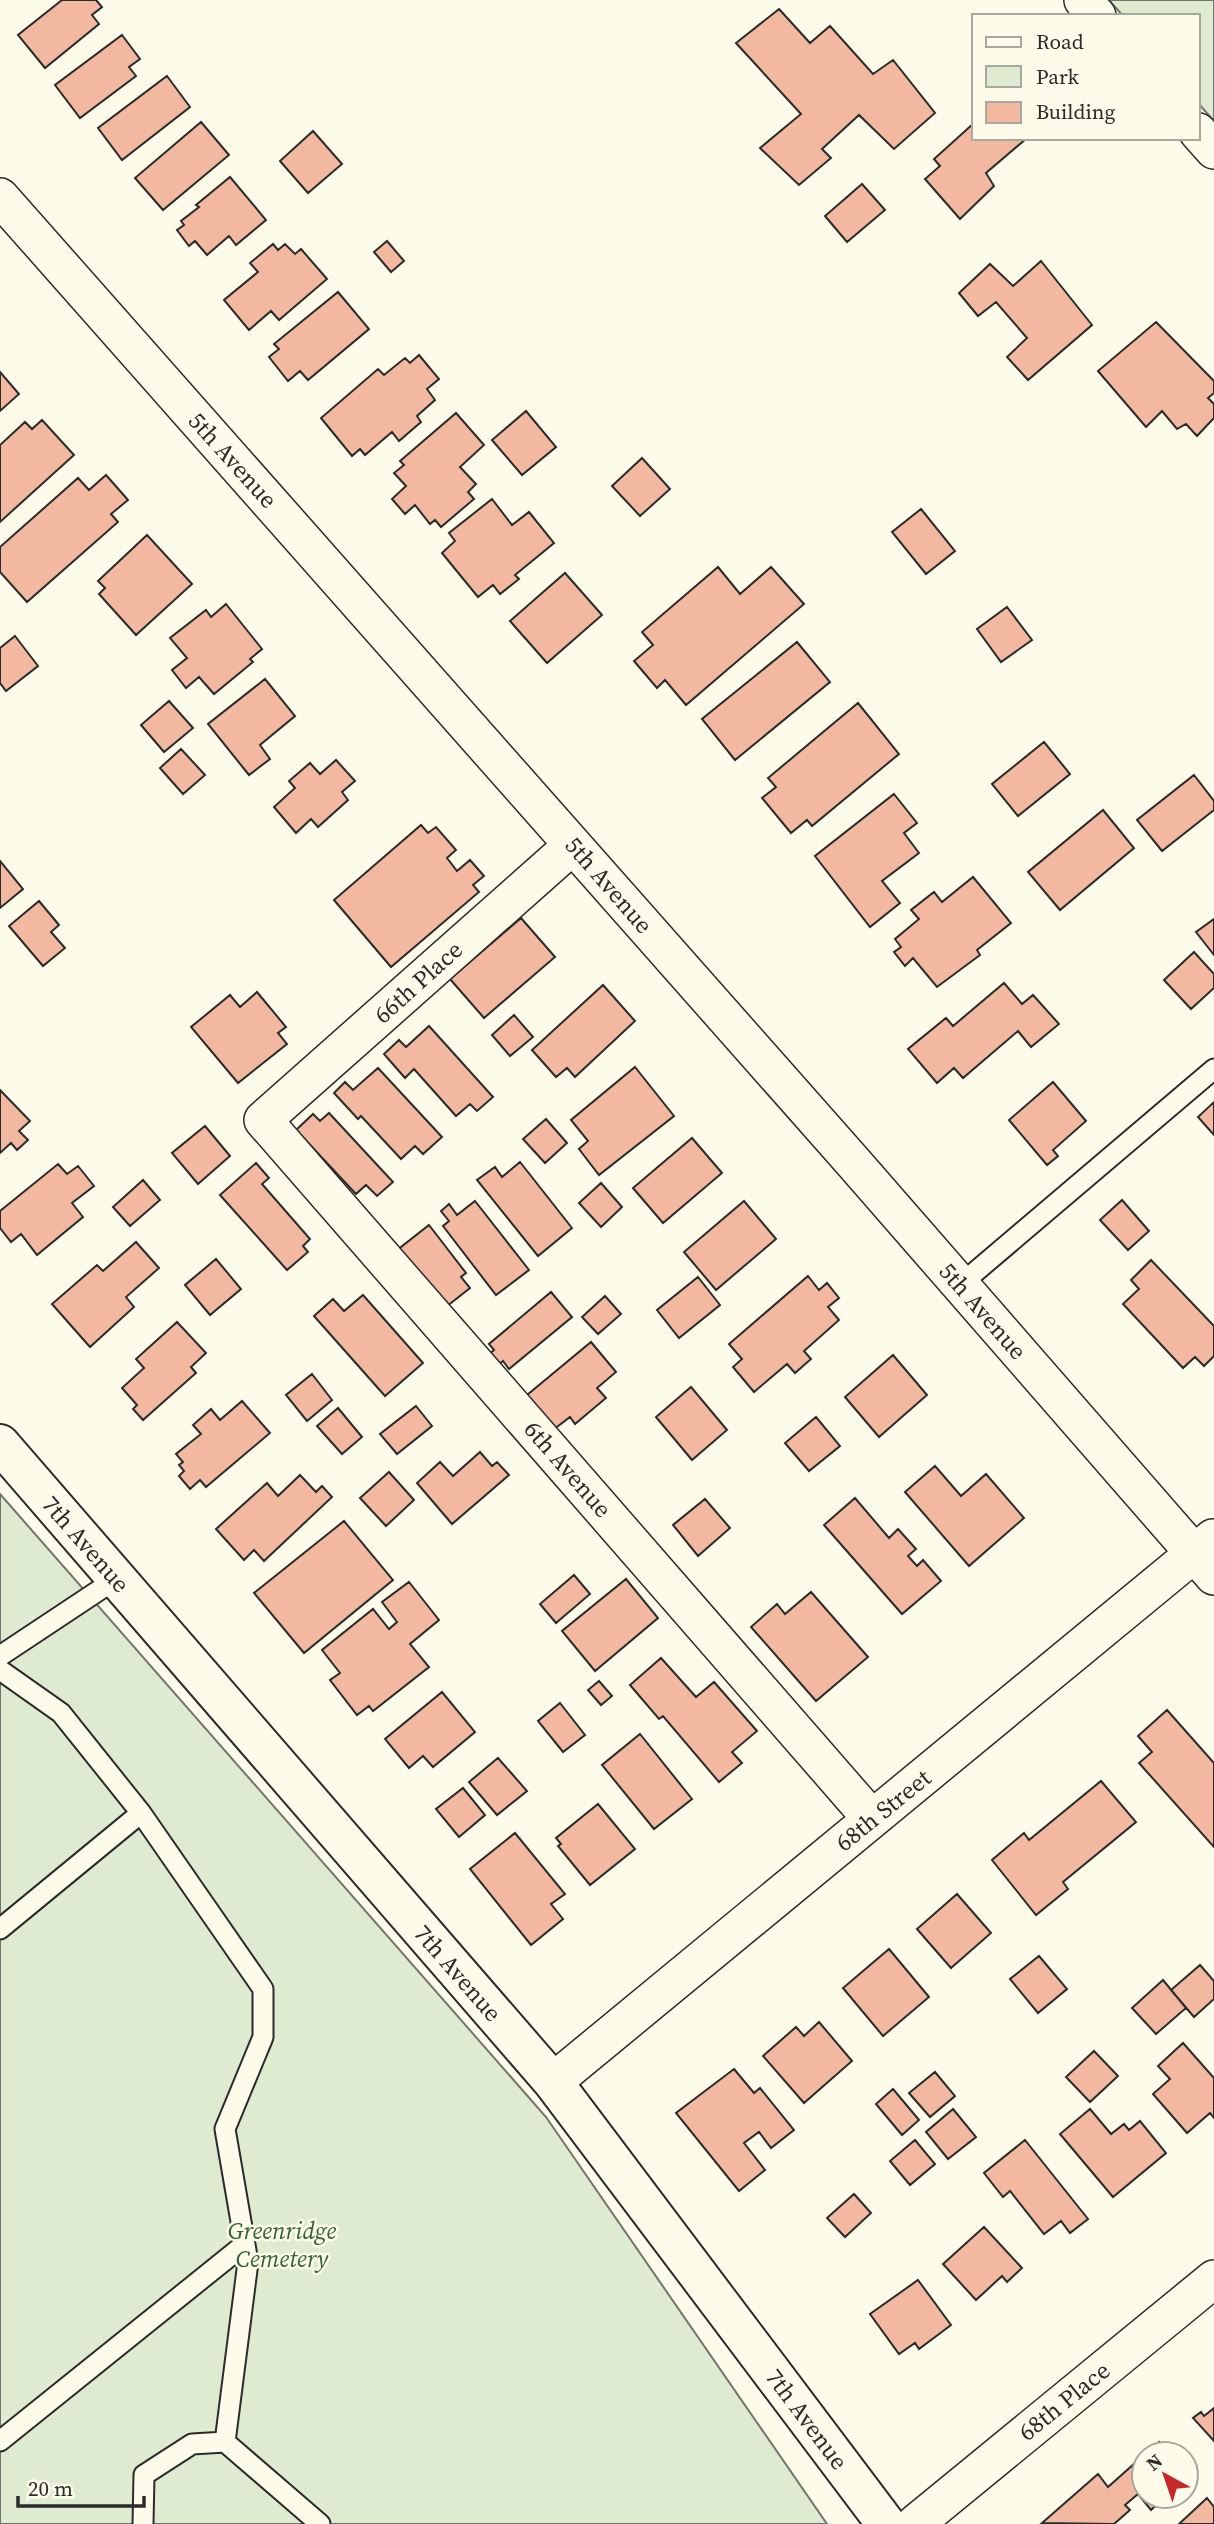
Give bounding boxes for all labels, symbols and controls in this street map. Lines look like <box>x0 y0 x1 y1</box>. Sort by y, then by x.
legend <box>972 14 1200 140</box>
text: Road <box>1036 27 1084 56</box>
text: Park <box>1036 62 1080 91</box>
text: Building <box>1036 97 1115 126</box>
street label: 5th Avenue <box>181 405 285 515</box>
street label: 5th Avenue <box>558 829 660 941</box>
street label: 66th Place <box>366 933 470 1031</box>
street label: 5th Avenue <box>932 1255 1034 1367</box>
street label: 6th Avenue <box>517 1413 619 1525</box>
street label: 7th Avenue <box>35 1488 137 1600</box>
street label: 68th Street <box>828 1761 938 1859</box>
street label: 7th Avenue <box>407 1917 509 2029</box>
park label: Greenridge Cemetery <box>228 2214 336 2275</box>
street label: 68th Place <box>1011 2354 1117 2448</box>
street label: 7th Avenue <box>758 2362 856 2476</box>
north arrow <box>1130 2440 1200 2510</box>
text: N <box>1140 2447 1168 2476</box>
scale bar <box>18 2464 144 2508</box>
text: 20 m <box>28 2474 73 2503</box>

